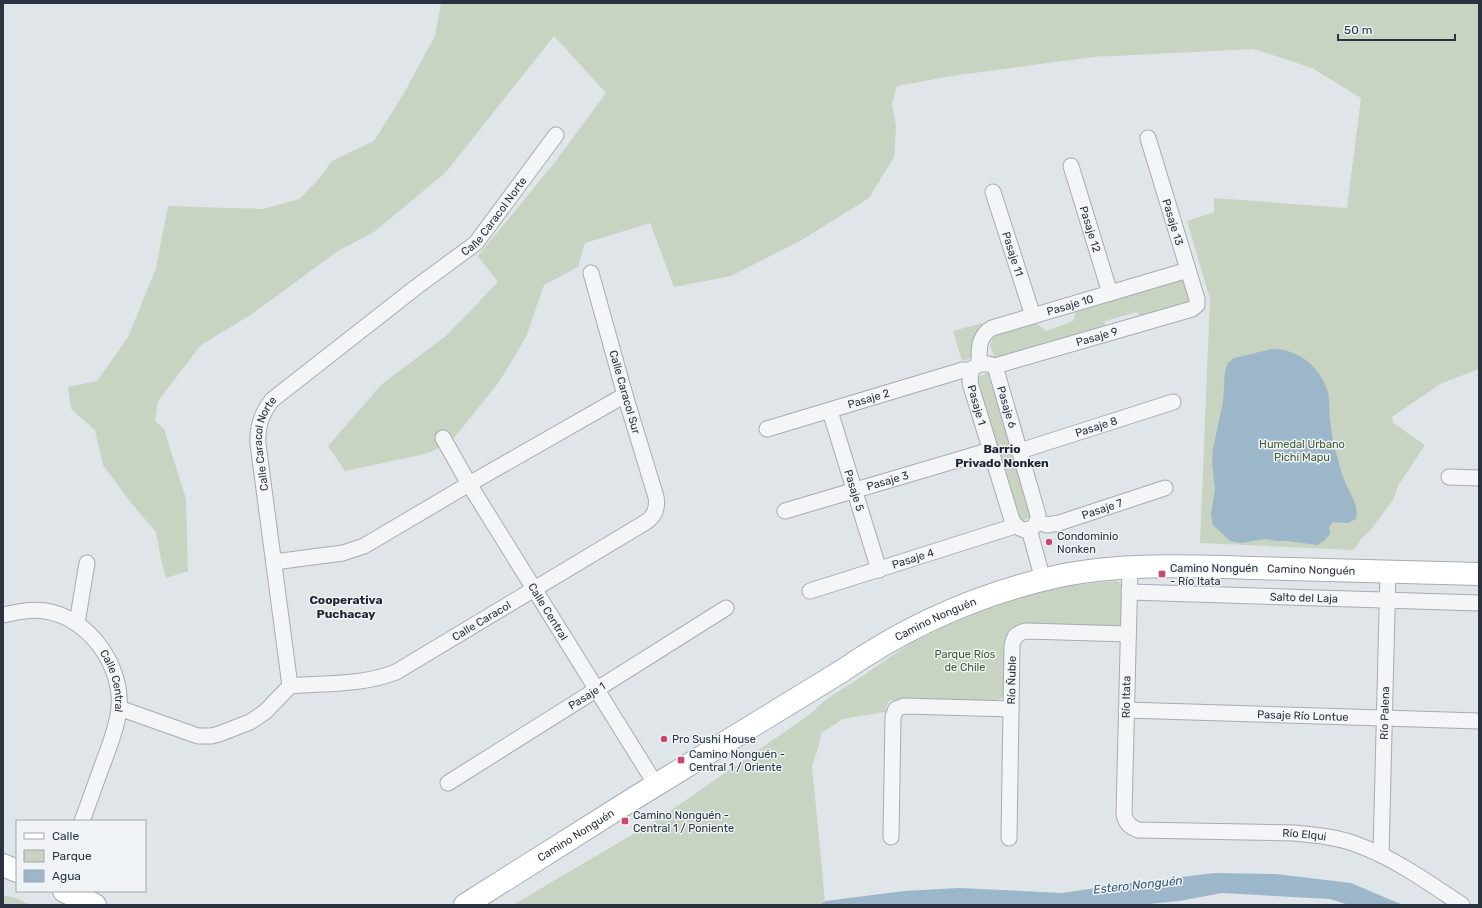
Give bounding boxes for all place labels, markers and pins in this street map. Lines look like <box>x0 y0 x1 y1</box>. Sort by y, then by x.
place label: Condominio Nonken <box>1057 530 1118 556</box>
marker: Condominio Nonken <box>1044 537 1054 547</box>
place label: Camino Nonguén - Río Itata <box>1170 562 1258 588</box>
marker: Camino Nonguén - Río Itata <box>1157 569 1167 579</box>
place label: Pro Sushi House <box>672 733 756 746</box>
marker: Pro Sushi House <box>659 734 669 744</box>
place label: Camino Nonguén - Central 1 / Oriente <box>689 748 785 774</box>
marker: Camino Nonguén - Central 1 / Oriente <box>676 755 686 765</box>
place label: Camino Nonguén - Central 1 / Poniente <box>633 809 734 835</box>
marker: Camino Nonguén - Central 1 / Poniente <box>620 816 630 826</box>

